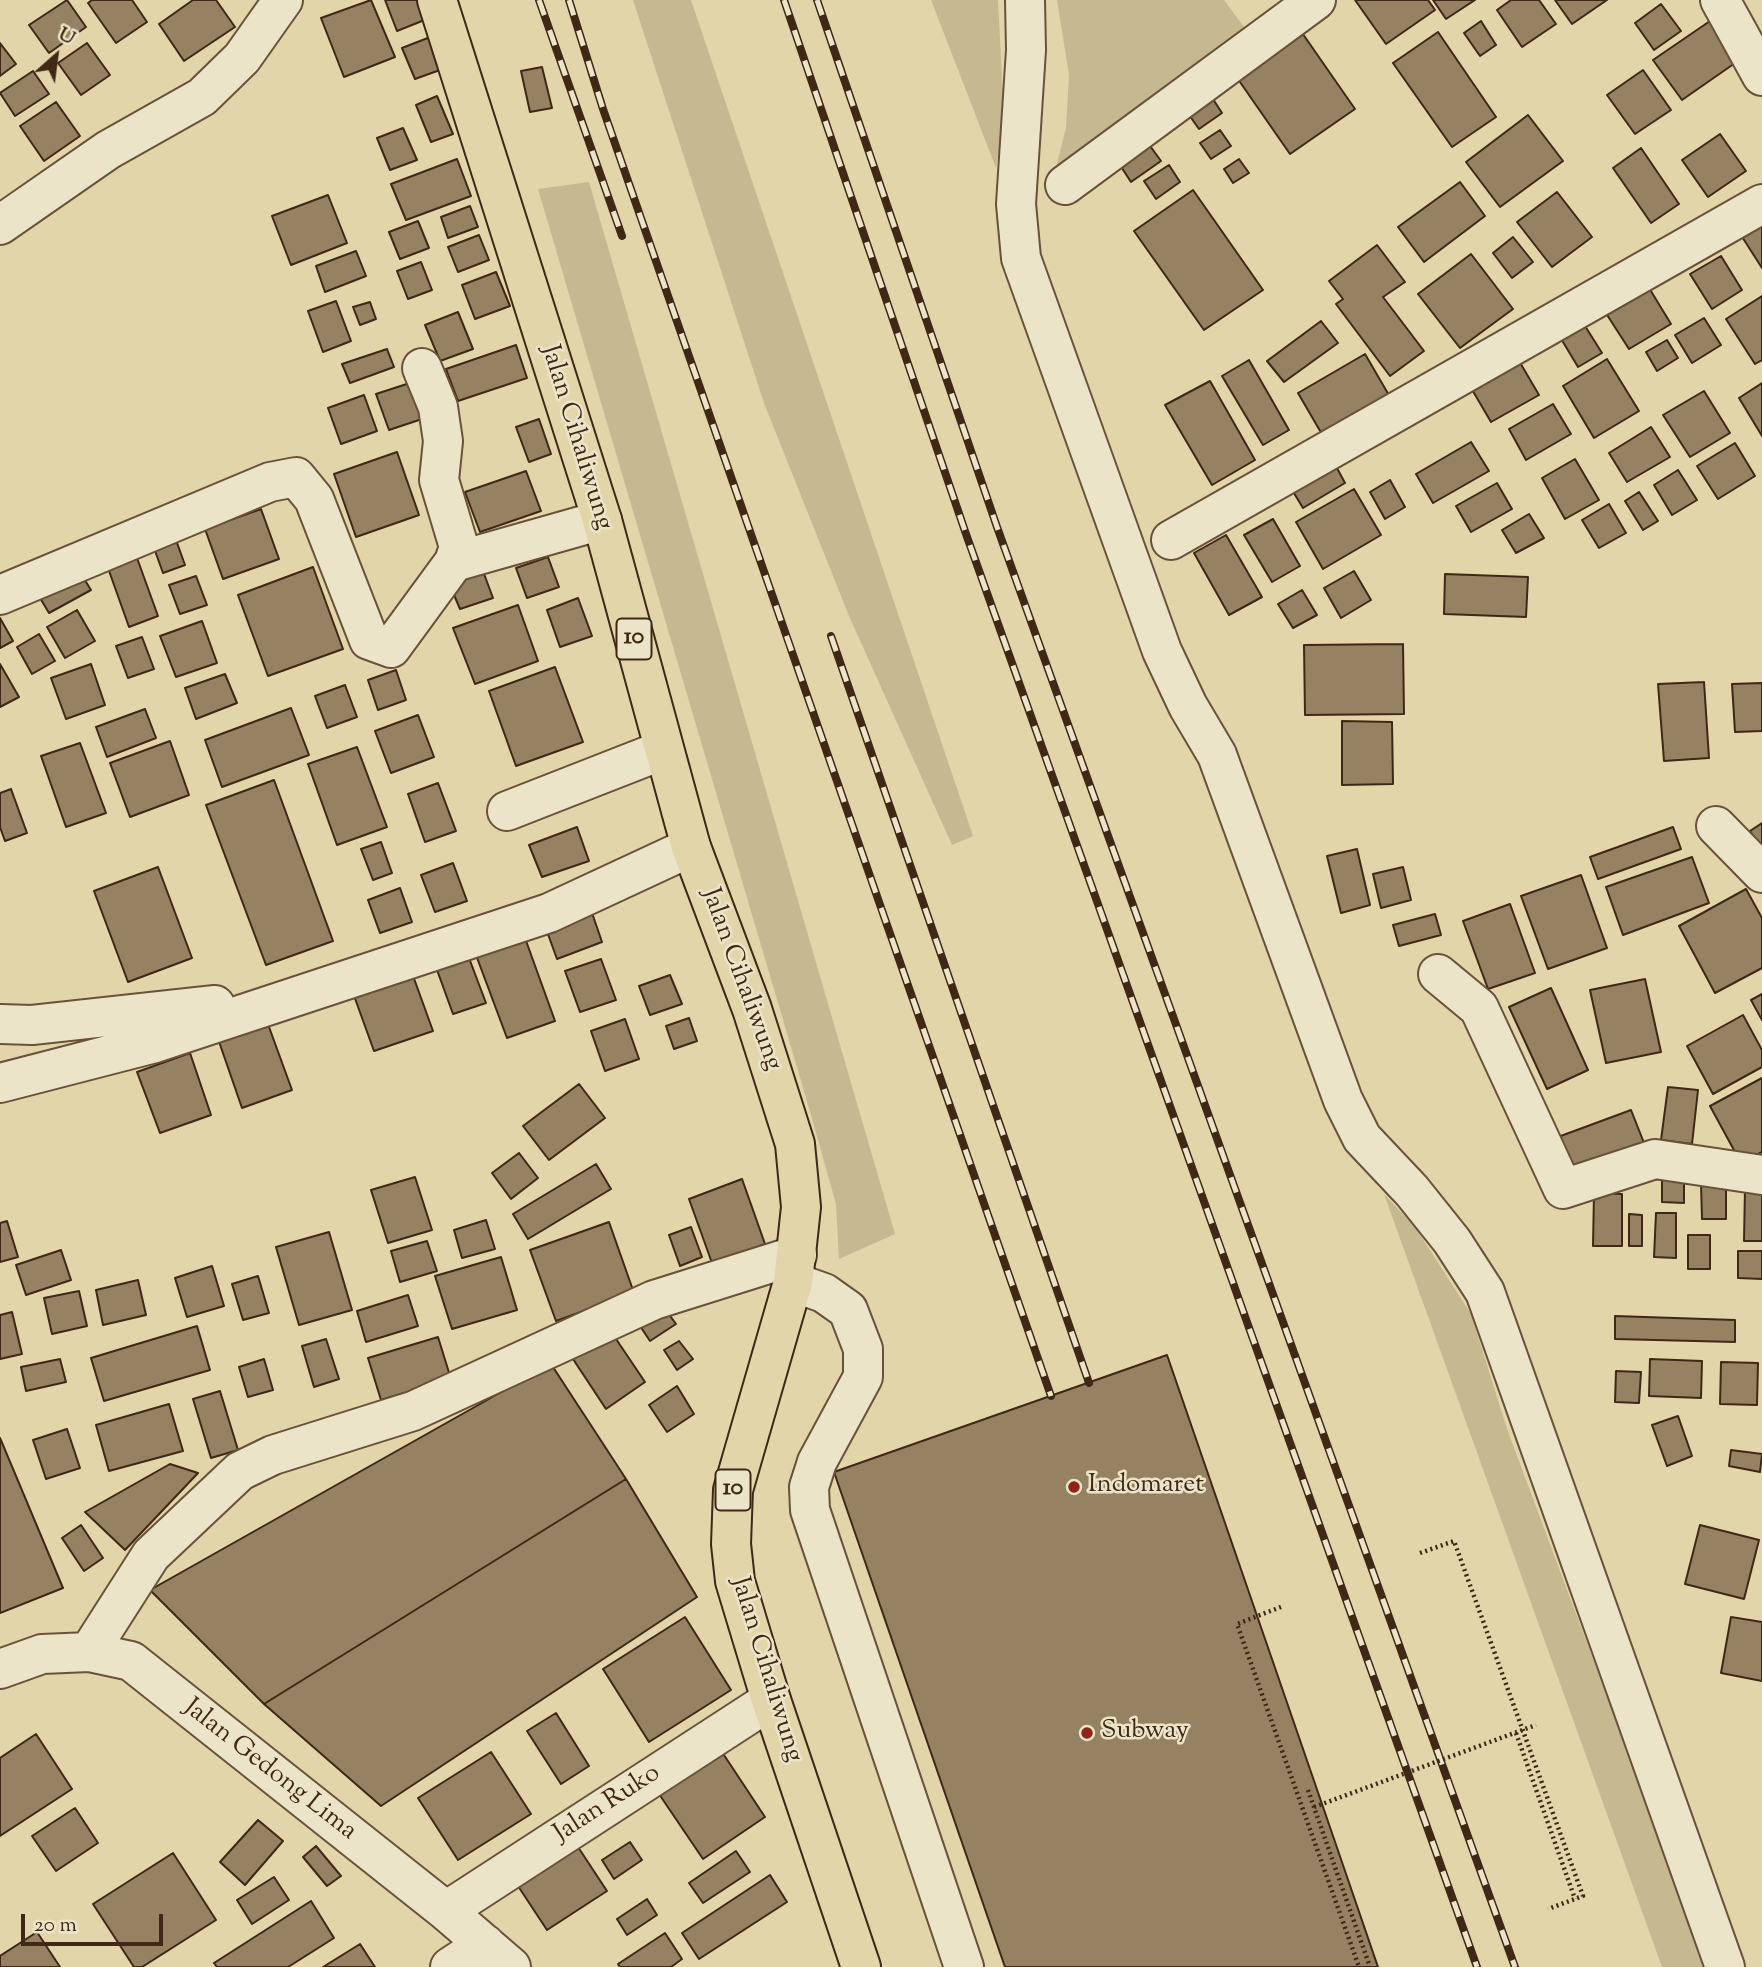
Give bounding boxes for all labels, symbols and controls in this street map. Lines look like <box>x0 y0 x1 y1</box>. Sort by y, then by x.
north arrow <box>21 21 91 91</box>
text: U <box>53 21 79 53</box>
street label: Jalan Cihaliwung <box>532 342 618 534</box>
road number: 10 <box>616 618 652 660</box>
street label: Jalan Cihaliwung <box>693 885 787 1075</box>
road number: 10 <box>716 1470 750 1510</box>
place label: Indomaret <box>1088 1471 1204 1503</box>
marker: Indomaret <box>1066 1479 1082 1495</box>
street label: Jalan Cihaliwung <box>722 1574 808 1766</box>
street label: Jalan Gedong Lima <box>176 1694 362 1848</box>
place label: Subway <box>1101 1717 1189 1749</box>
marker: Subway <box>1079 1725 1095 1741</box>
street label: Jalan Ruko <box>549 1759 667 1851</box>
scale bar <box>24 1900 166 1944</box>
text: 20 m <box>34 1911 77 1941</box>

